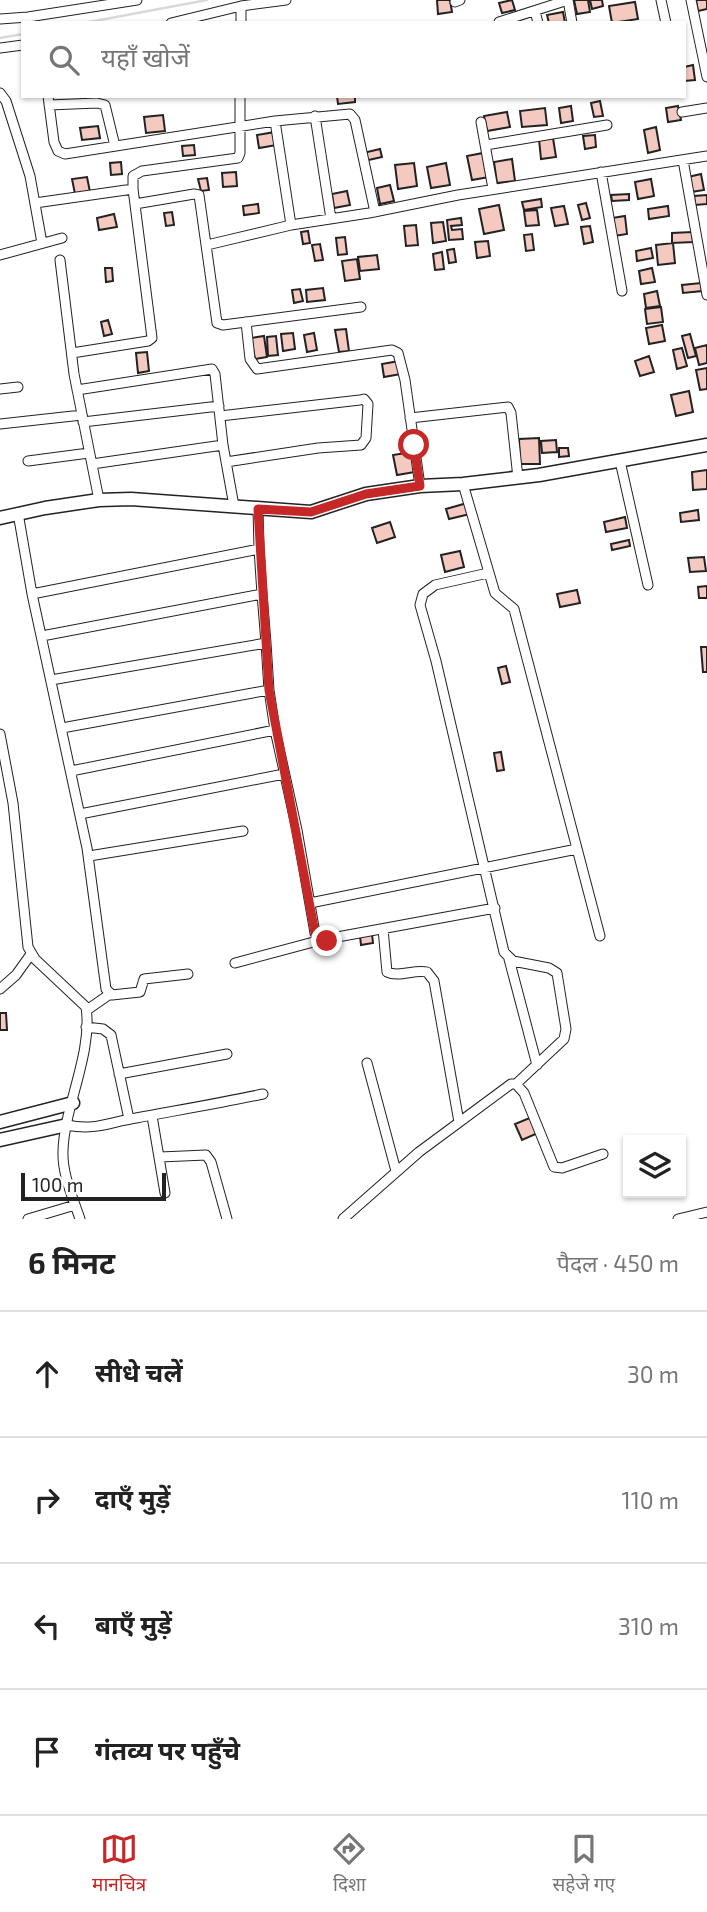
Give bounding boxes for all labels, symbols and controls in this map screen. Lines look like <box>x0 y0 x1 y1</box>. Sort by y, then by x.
search box <box>21 21 686 98</box>
icon: search <box>45 41 83 79</box>
text: यहाँ खोजें <box>101 41 190 72</box>
route start <box>398 429 429 460</box>
route end <box>311 925 342 956</box>
map controls <box>623 1135 686 1198</box>
button: layers <box>623 1135 686 1198</box>
scale bar <box>21 1170 166 1202</box>
text: 100 m <box>32 1173 83 1196</box>
text: 6 मिनट <box>28 1244 115 1280</box>
text: पैदल · 450 m <box>557 1249 679 1277</box>
icon: ahead <box>28 1355 66 1393</box>
text: सीधे चलें <box>95 1356 183 1387</box>
text: 30 m <box>627 1360 679 1388</box>
icon: right <box>28 1481 66 1519</box>
text: दाएँ मुड़ें <box>95 1482 170 1513</box>
text: 110 m <box>622 1486 679 1514</box>
icon: left <box>28 1607 66 1645</box>
text: बाएँ मुड़ें <box>95 1608 172 1639</box>
text: 310 m <box>618 1612 679 1640</box>
icon: arrive <box>28 1733 66 1771</box>
text: गंतव्य पर पहुँचे <box>95 1734 240 1765</box>
tab: मानचित्र <box>92 1830 146 1899</box>
tab: दिशा <box>330 1830 368 1899</box>
tab: सहेजे गए <box>552 1830 615 1899</box>

